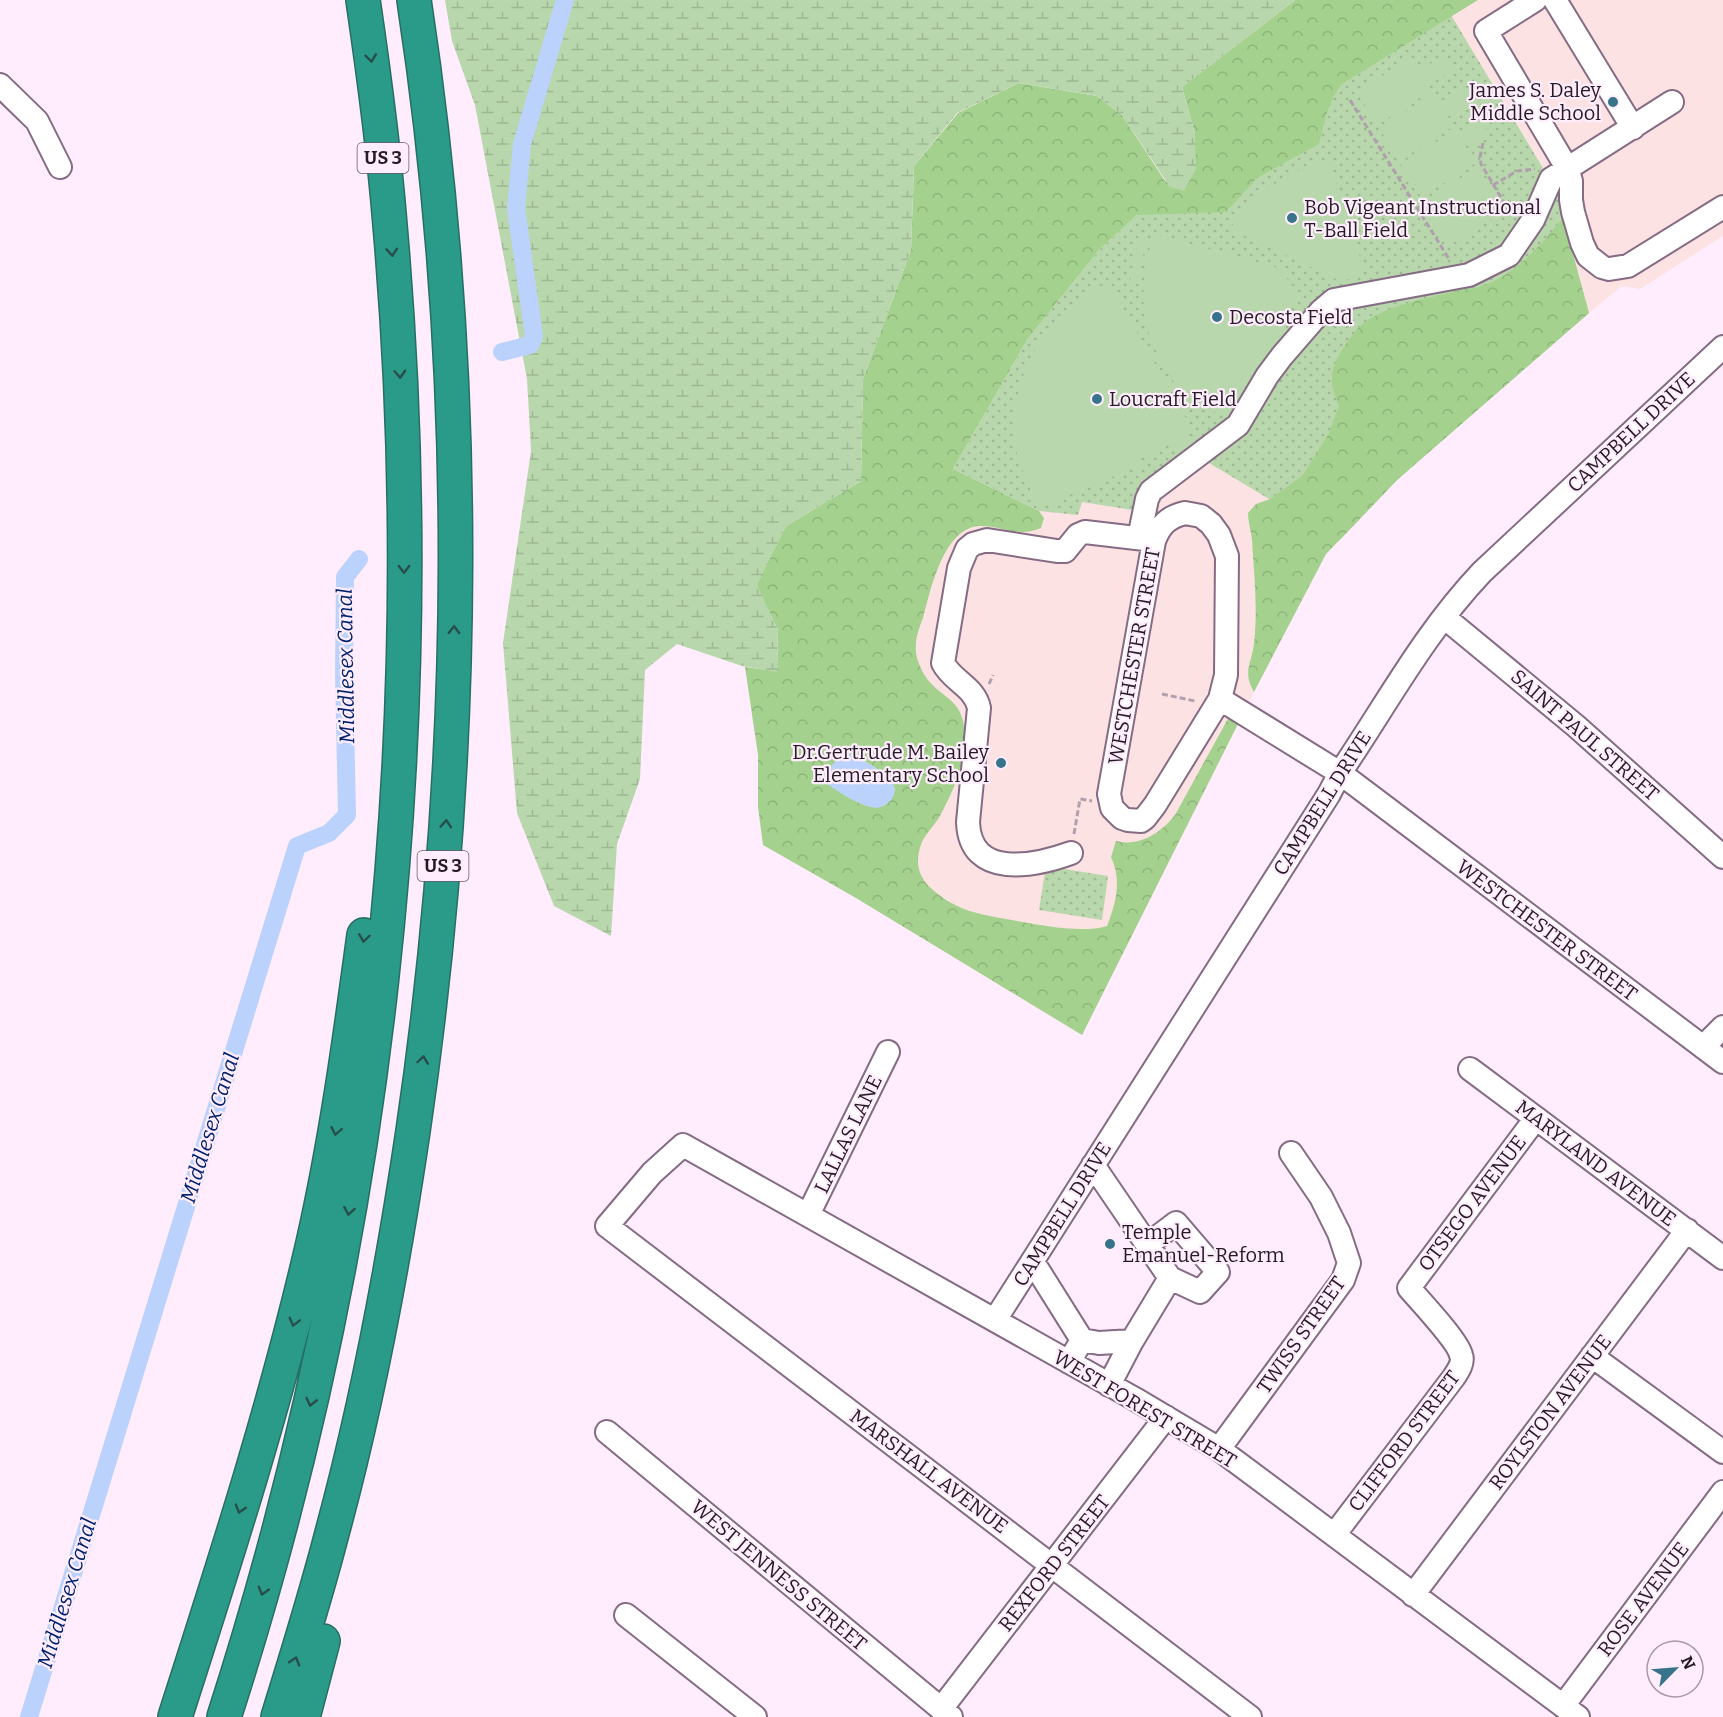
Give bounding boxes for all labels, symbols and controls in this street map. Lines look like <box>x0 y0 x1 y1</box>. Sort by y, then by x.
one-way arrow <box>365 53 377 63</box>
place label: James S. Daley Middle School <box>1468 78 1601 125</box>
marker: James S. Daley Middle School <box>1606 95 1620 109</box>
road number: US 3 <box>358 143 409 173</box>
place label: Bob Vigeant Instructional T-Ball Field <box>1304 195 1541 242</box>
marker: Bob Vigeant Instructional T-Ball Field <box>1285 211 1299 225</box>
one-way arrow <box>386 247 399 256</box>
place label: Decosta Field <box>1229 305 1353 329</box>
marker: Decosta Field <box>1210 310 1224 324</box>
street label: CAMPBELL DRIVE <box>1562 367 1700 497</box>
one-way arrow <box>394 370 407 379</box>
place label: Loucraft Field <box>1109 387 1237 411</box>
marker: Loucraft Field <box>1090 392 1104 406</box>
street label: WESTCHESTER STREET <box>1103 545 1165 766</box>
one-way arrow <box>398 565 410 574</box>
water label: Middlesex Canal <box>332 588 360 744</box>
one-way arrow <box>448 625 460 634</box>
street label: SAINT PAUL STREET <box>1506 664 1664 806</box>
street label: CAMPBELL DRIVE <box>1268 726 1376 880</box>
place label: Dr.Gertrude M. Bailey Elementary School <box>792 740 989 787</box>
marker: Dr.Gertrude M. Bailey Elementary School <box>994 756 1008 770</box>
one-way arrow <box>439 820 452 829</box>
road number: US 3 <box>418 851 468 881</box>
street label: WESTCHESTER STREET <box>1452 854 1642 1006</box>
one-way arrow <box>358 934 370 943</box>
water label: Middlesex Canal <box>175 1050 245 1206</box>
one-way arrow <box>417 1056 429 1065</box>
street label: LALLAS LANE <box>809 1071 887 1197</box>
street label: MARYLAND AVENUE <box>1511 1095 1681 1231</box>
one-way arrow <box>330 1126 343 1136</box>
street label: OTSEGO AVENUE <box>1413 1130 1531 1276</box>
street label: CAMPBELL DRIVE <box>1008 1137 1116 1291</box>
one-way arrow <box>343 1205 356 1215</box>
place label: Temple Emanuel-Reform <box>1122 1220 1285 1267</box>
marker: Temple Emanuel-Reform <box>1103 1237 1117 1251</box>
street label: TWISS STREET <box>1252 1272 1350 1398</box>
one-way arrow <box>289 1316 302 1326</box>
street label: ROYLSTON AVENUE <box>1484 1330 1616 1494</box>
street label: WEST FOREST STREET <box>1049 1345 1241 1473</box>
street label: CLIFFORD STREET <box>1343 1365 1465 1516</box>
one-way arrow <box>306 1397 319 1407</box>
street label: MARSHALL AVENUE <box>845 1404 1013 1538</box>
street label: REXFORD STREET <box>993 1490 1115 1636</box>
street label: WEST JENNESS STREET <box>686 1494 872 1656</box>
one-way arrow <box>235 1503 247 1514</box>
water label: Middlesex Canal <box>32 1515 102 1671</box>
street label: ROSE AVENUE <box>1592 1537 1694 1661</box>
one-way arrow <box>258 1585 270 1596</box>
north arrow <box>1645 1639 1705 1699</box>
one-way arrow <box>288 1656 300 1667</box>

